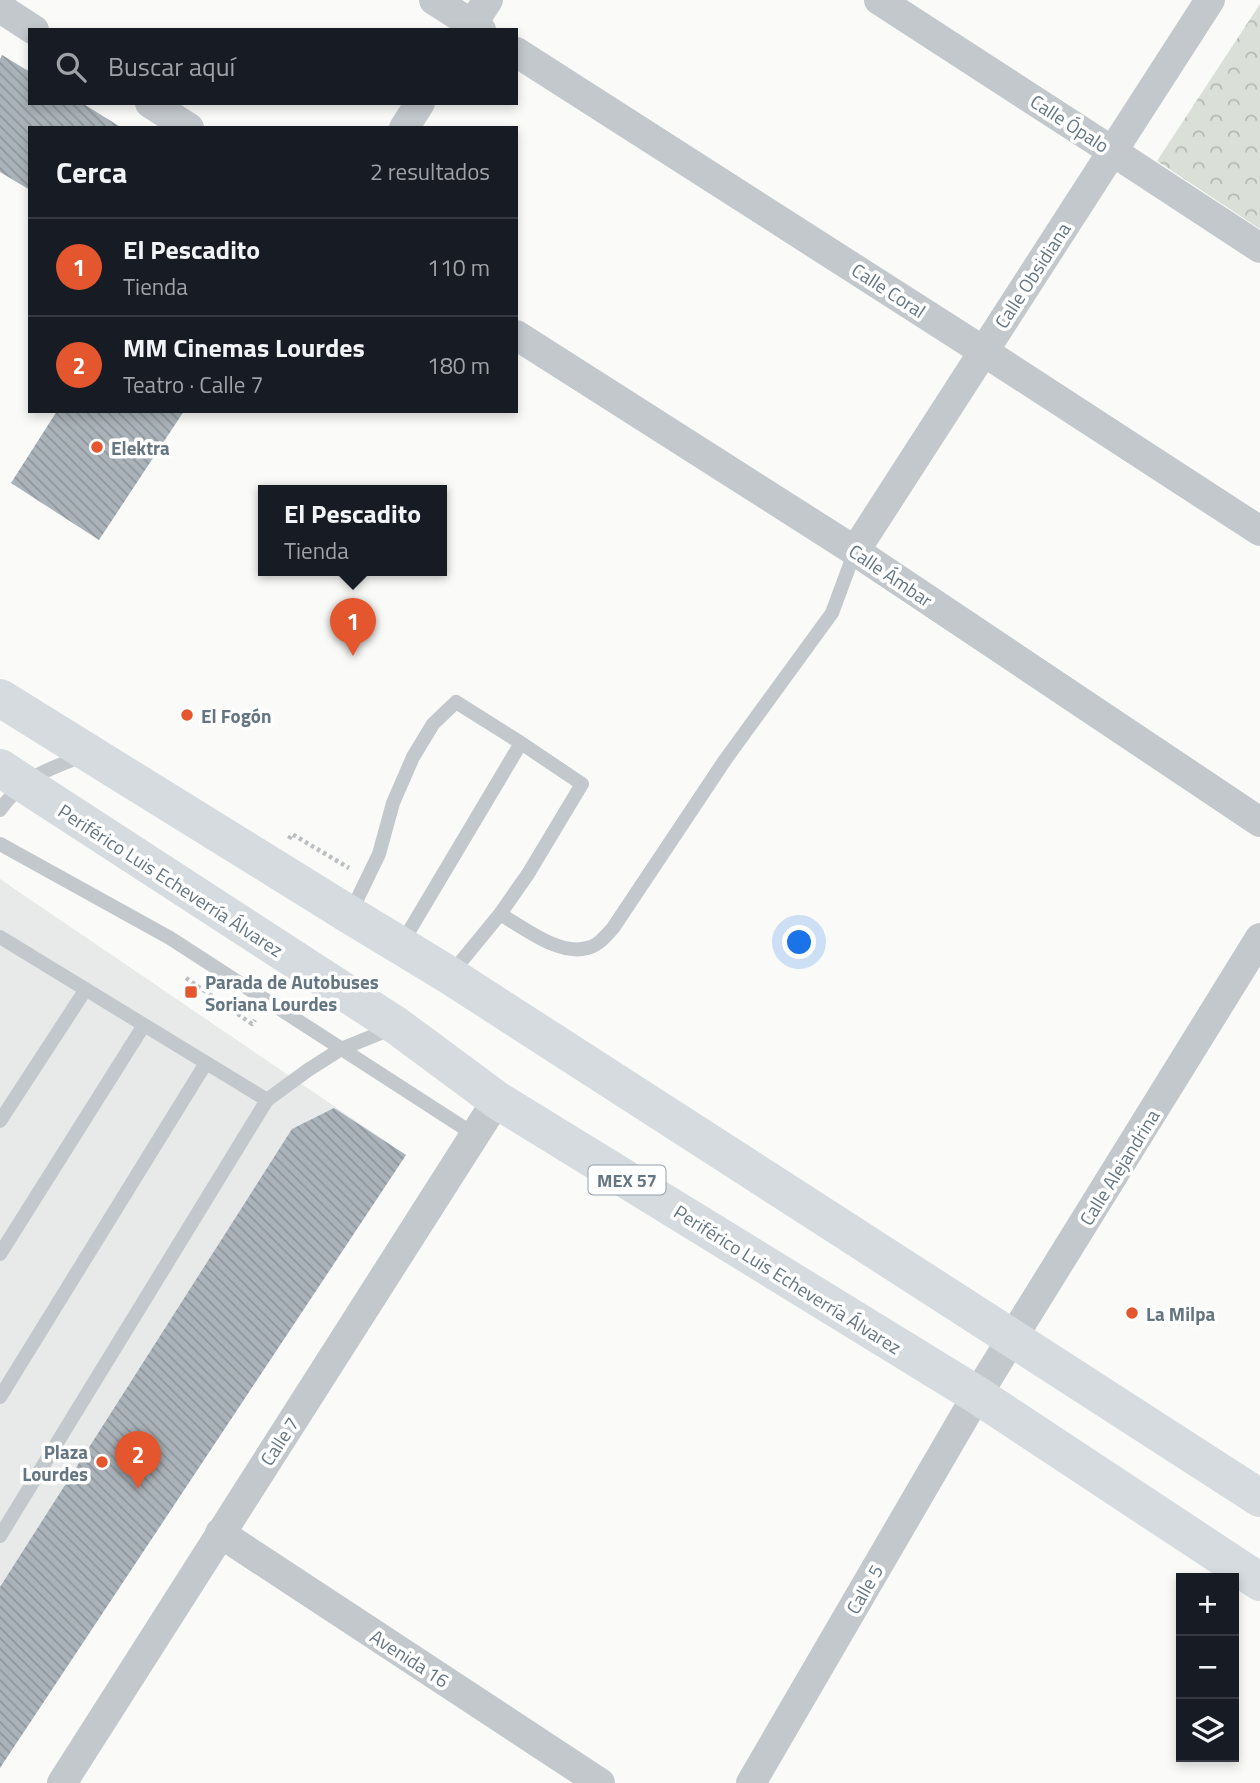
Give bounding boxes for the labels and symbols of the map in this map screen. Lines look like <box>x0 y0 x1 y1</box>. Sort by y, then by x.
street label: Calle Ópalo <box>1025 87 1115 159</box>
street label: Calle Obsidiana <box>987 216 1077 334</box>
street label: Calle Coral <box>846 255 932 325</box>
place label: Elektra <box>111 433 170 462</box>
marker: Elektra <box>89 439 105 455</box>
street label: Calle Ámbar <box>843 536 939 614</box>
pin: 1 <box>330 598 376 656</box>
place label: El Fogón <box>201 701 271 730</box>
marker: El Fogón <box>179 707 195 723</box>
street label: Periférico Luis Echeverría Álvarez <box>53 796 289 964</box>
your location <box>782 925 816 959</box>
place label: Parada de Autobuses Soriana Lourdes <box>205 967 379 1018</box>
marker: Parada de Autobuses Soriana Lourdes <box>183 984 199 1000</box>
street label: Calle Alejandrina <box>1072 1103 1167 1231</box>
road number: MEX 57 <box>588 1166 666 1195</box>
street label: Periférico Luis Echeverría Álvarez <box>669 1197 907 1361</box>
place label: La Milpa <box>1146 1299 1216 1328</box>
marker: La Milpa <box>1124 1305 1140 1321</box>
street label: Calle 7 <box>252 1411 306 1471</box>
pin: 2 <box>115 1431 161 1489</box>
place label: Plaza Lourdes <box>22 1437 88 1488</box>
marker: Plaza Lourdes <box>94 1454 110 1470</box>
street label: Calle 5 <box>838 1559 890 1619</box>
street label: Avenida 16 <box>365 1622 455 1694</box>

